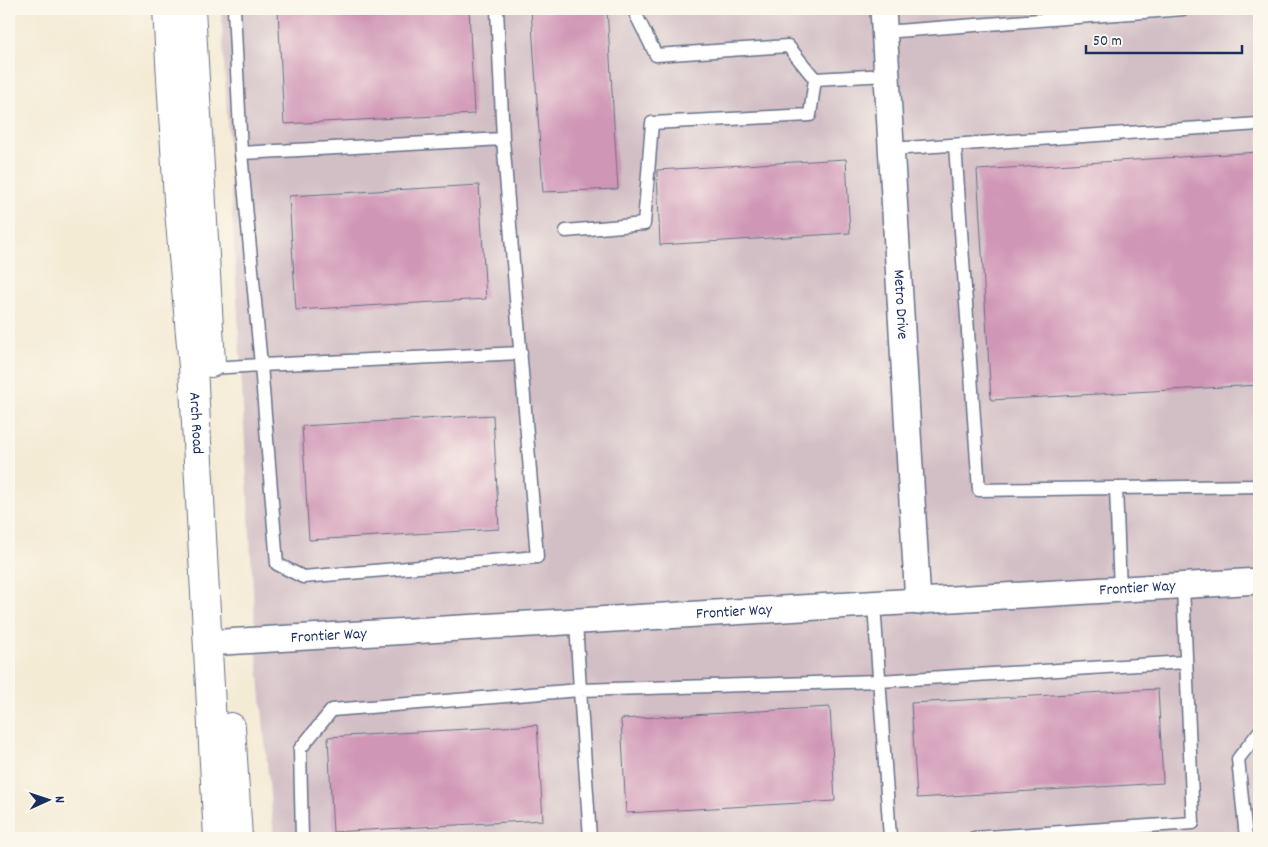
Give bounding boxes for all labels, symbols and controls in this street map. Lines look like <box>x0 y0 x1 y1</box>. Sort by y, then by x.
scale bar <box>1086 22 1242 54</box>
text: 50 m <box>1093 31 1122 53</box>
street label: Metro Drive <box>887 269 914 340</box>
street label: Arch Road <box>183 391 209 455</box>
street label: Frontier Way <box>1099 574 1177 602</box>
street label: Frontier Way <box>695 598 773 626</box>
street label: Frontier Way <box>290 622 368 650</box>
north arrow <box>22 774 72 824</box>
text: N <box>49 795 69 803</box>

